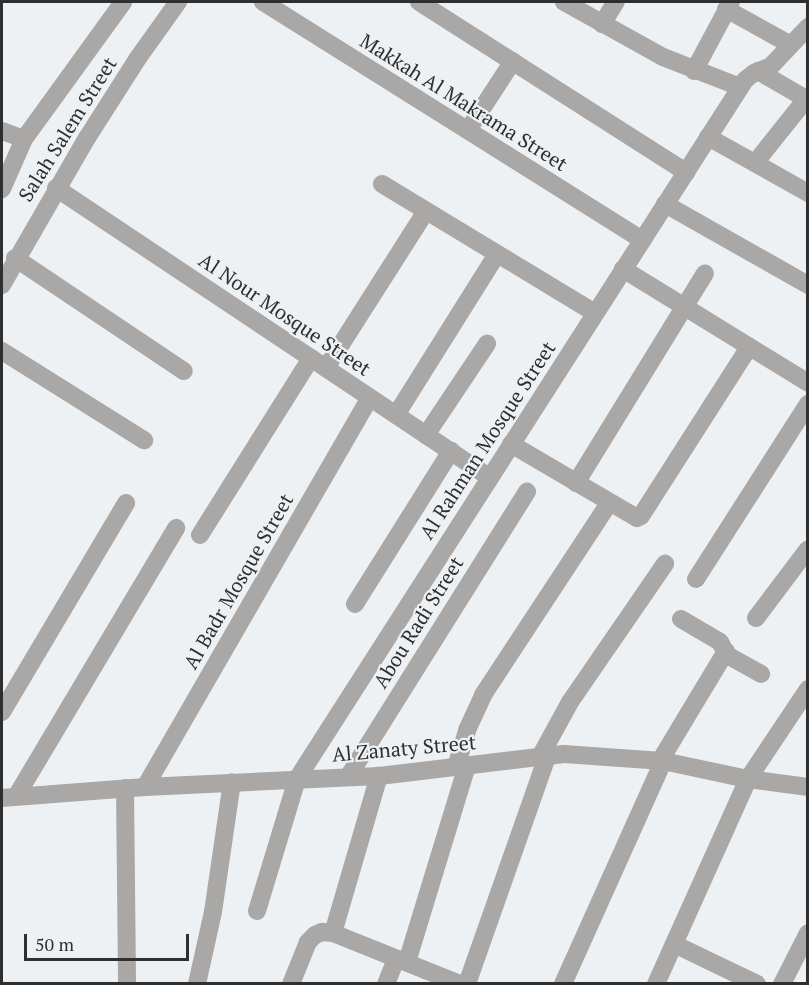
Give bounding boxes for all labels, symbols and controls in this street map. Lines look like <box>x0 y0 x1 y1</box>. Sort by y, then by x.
street label: Makkah Al Makrama Street <box>356 28 572 176</box>
street label: Salah Salem Street <box>13 52 121 206</box>
street label: Al Nour Mosque Street <box>195 248 375 380</box>
street label: Al Rahman Mosque Street <box>414 337 560 543</box>
street label: Al Badr Mosque Street <box>178 489 298 673</box>
street label: Abou Radi Street <box>368 552 468 692</box>
street label: Al Zanaty Street <box>331 730 477 766</box>
scale bar <box>27 922 192 960</box>
text: 50 m <box>35 932 74 956</box>

